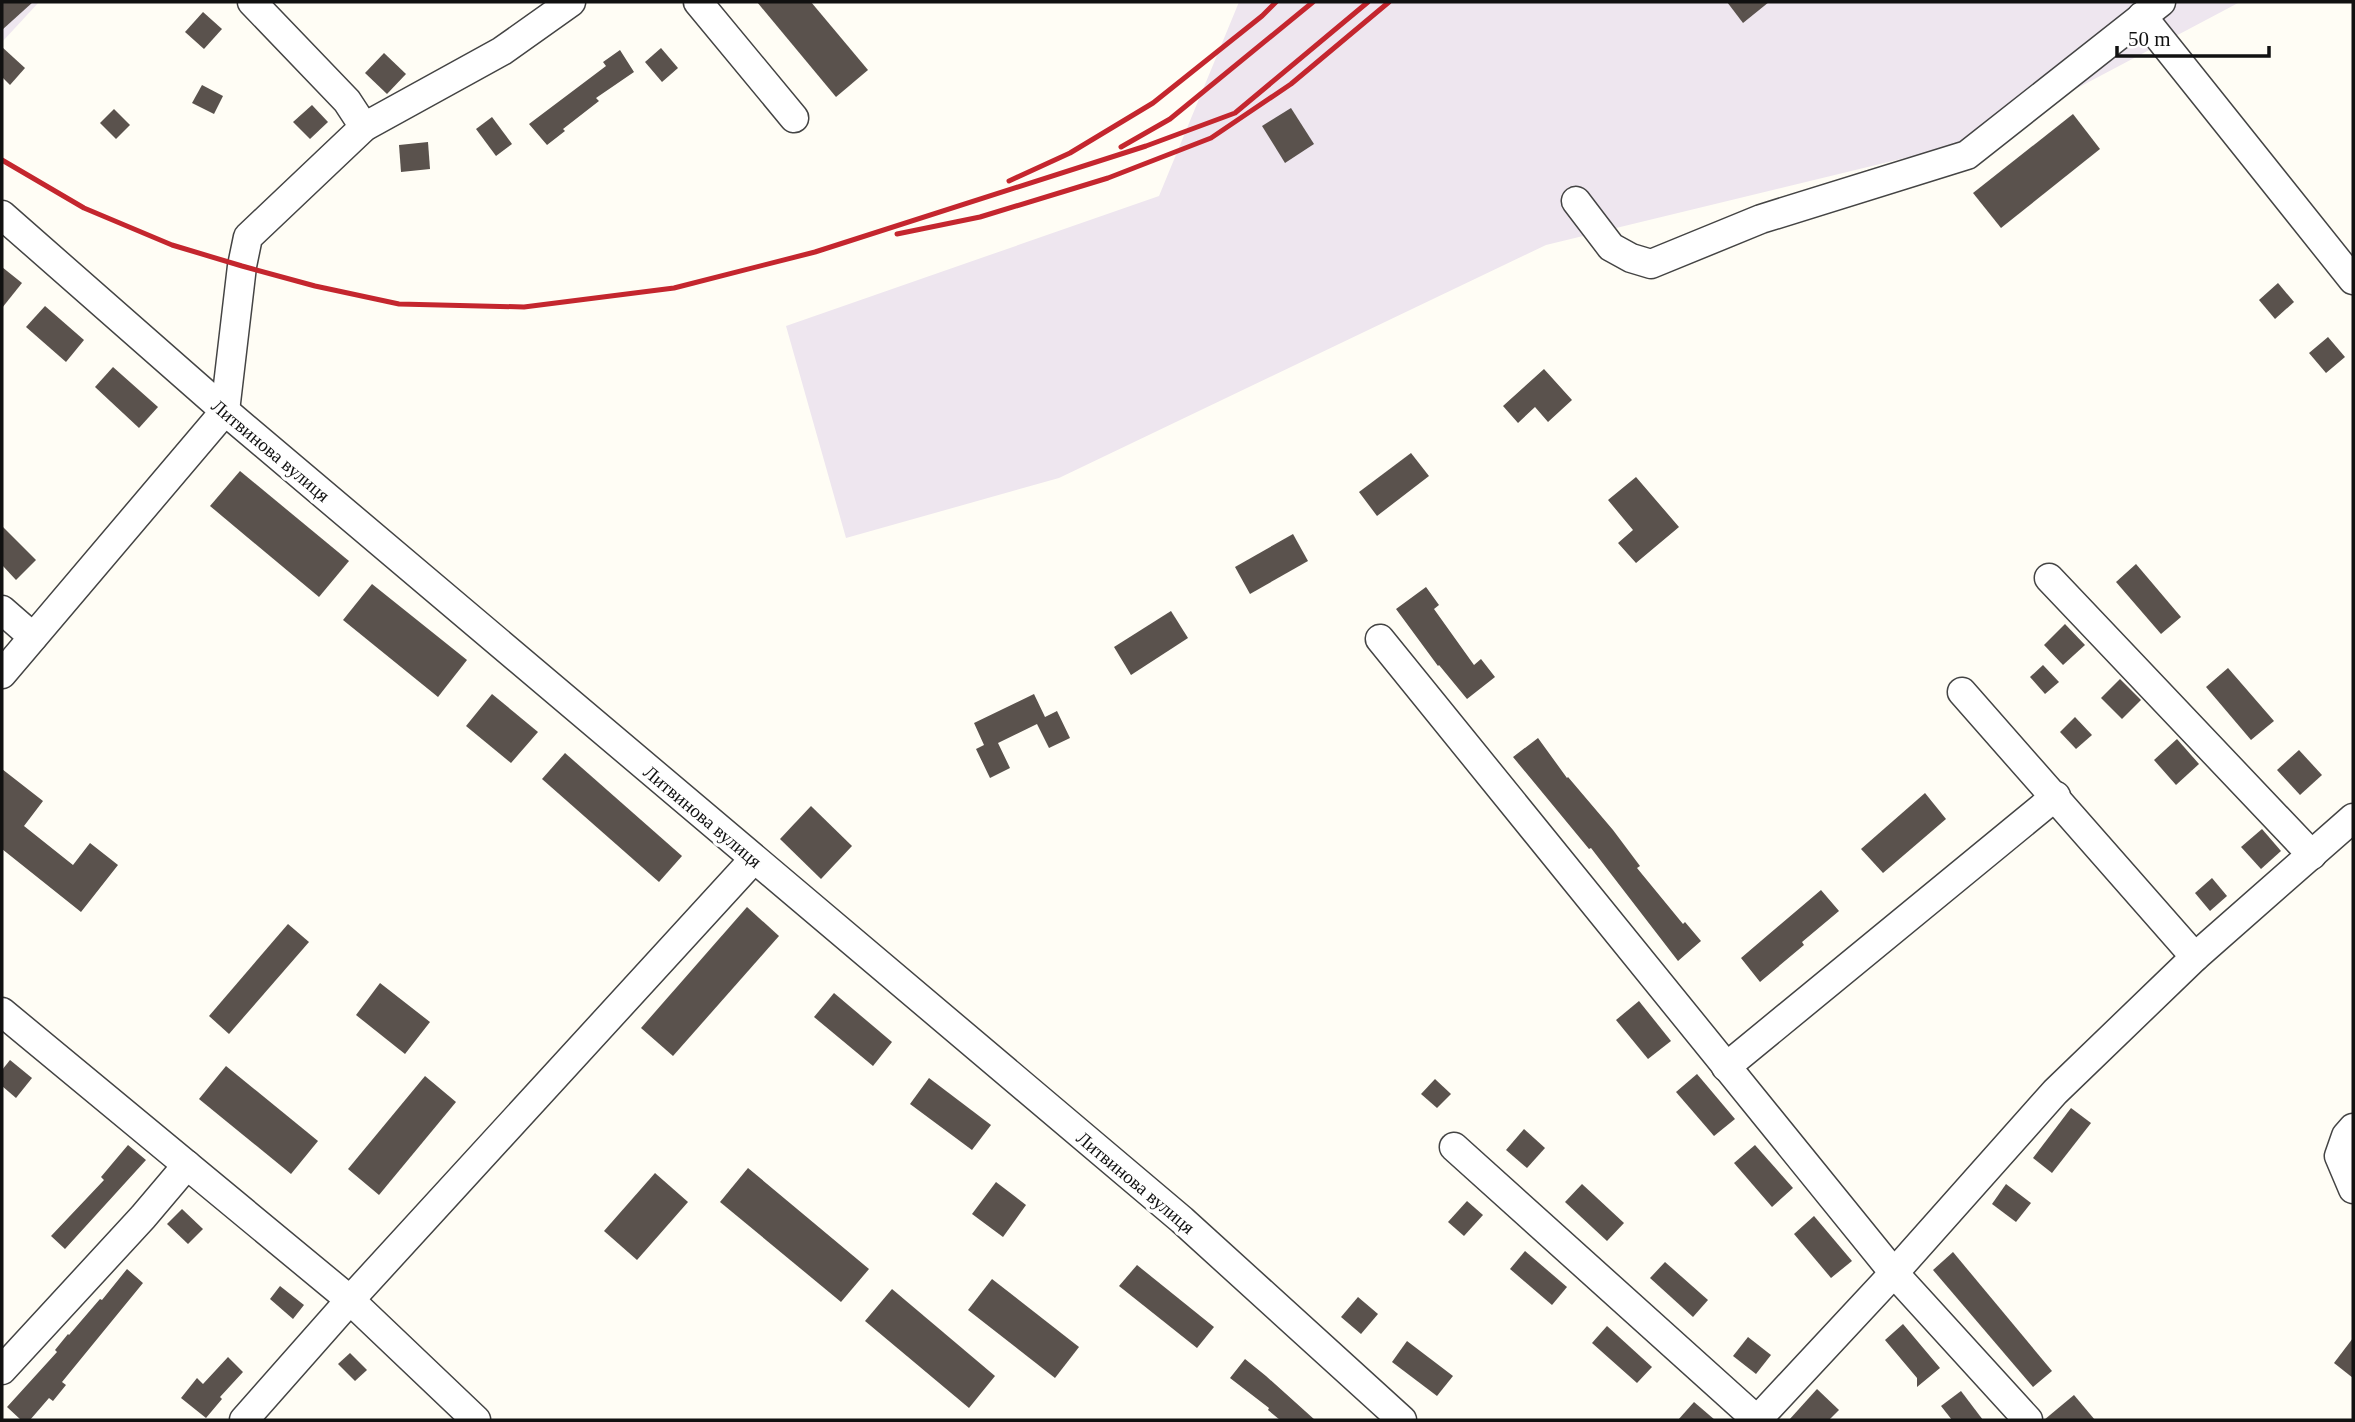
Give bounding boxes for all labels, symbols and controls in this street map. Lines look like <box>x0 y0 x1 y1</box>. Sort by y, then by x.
scale bar <box>2117 14 2269 58</box>
text: 50 m <box>2128 27 2171 51</box>
street label: Литвинова вулиця <box>207 395 334 506</box>
street label: Литвинова вулиця <box>639 761 766 872</box>
street label: Литвинова вулиця <box>1072 1127 1199 1238</box>

